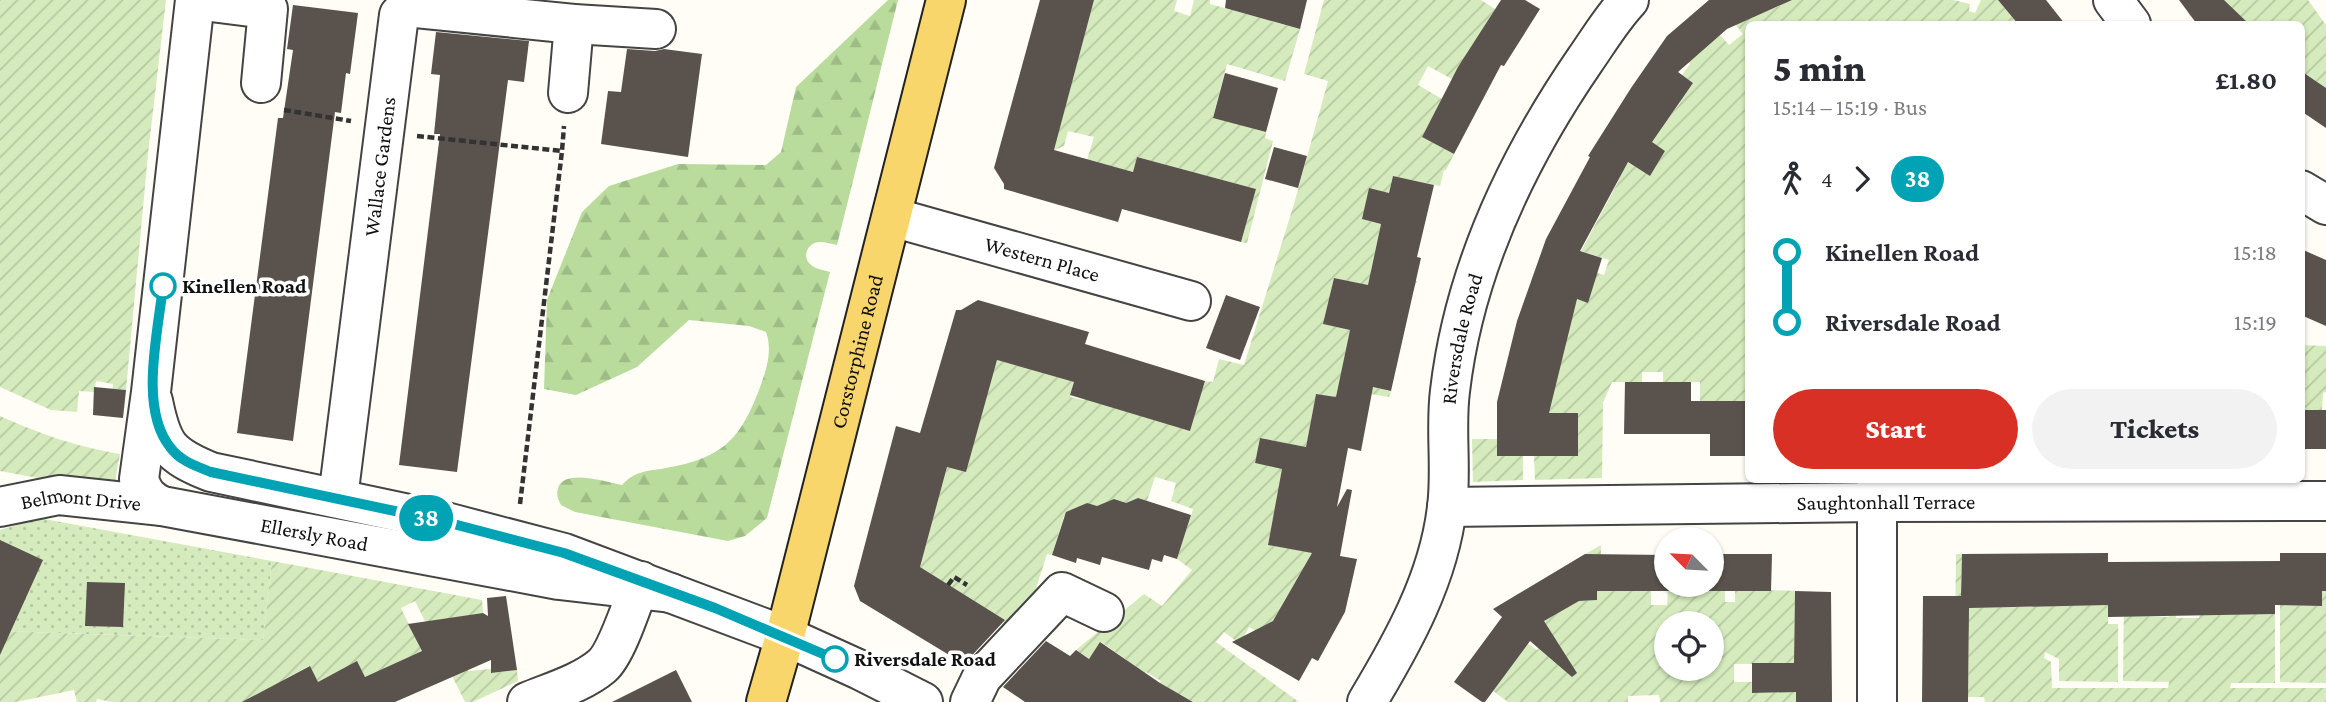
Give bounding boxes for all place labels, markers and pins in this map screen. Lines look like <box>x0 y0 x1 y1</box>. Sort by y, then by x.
marker: Kinellen Road <box>150 273 176 299</box>
place label: Kinellen Road <box>182 274 307 298</box>
marker: Riversdale Road <box>822 646 848 672</box>
place label: Riversdale Road <box>854 647 996 671</box>

